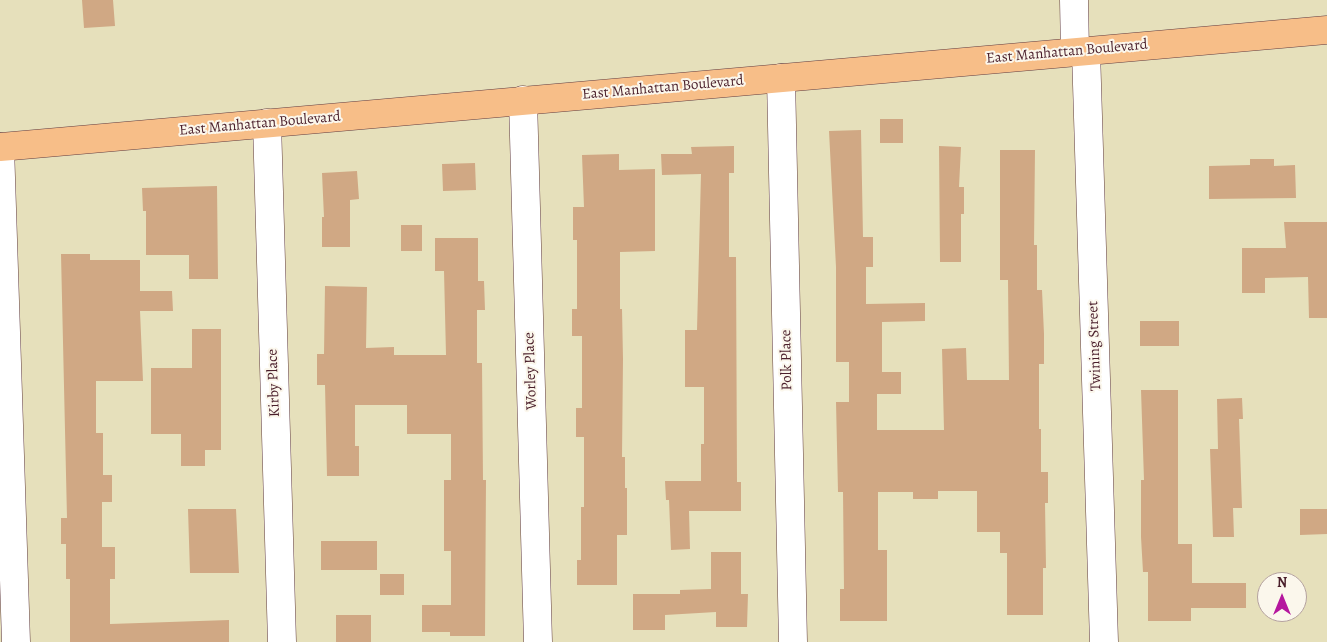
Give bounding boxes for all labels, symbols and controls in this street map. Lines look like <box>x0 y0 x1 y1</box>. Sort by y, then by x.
street label: East Manhattan Boulevard <box>985 36 1149 68</box>
street label: East Manhattan Boulevard <box>581 72 745 104</box>
street label: East Manhattan Boulevard <box>178 108 342 140</box>
street label: Twining Street <box>1084 301 1106 391</box>
street label: Polk Place <box>777 329 797 391</box>
street label: Worley Place <box>521 332 541 410</box>
street label: Kirby Place <box>264 349 284 417</box>
north arrow <box>1257 572 1307 622</box>
text: N <box>1277 573 1287 592</box>

